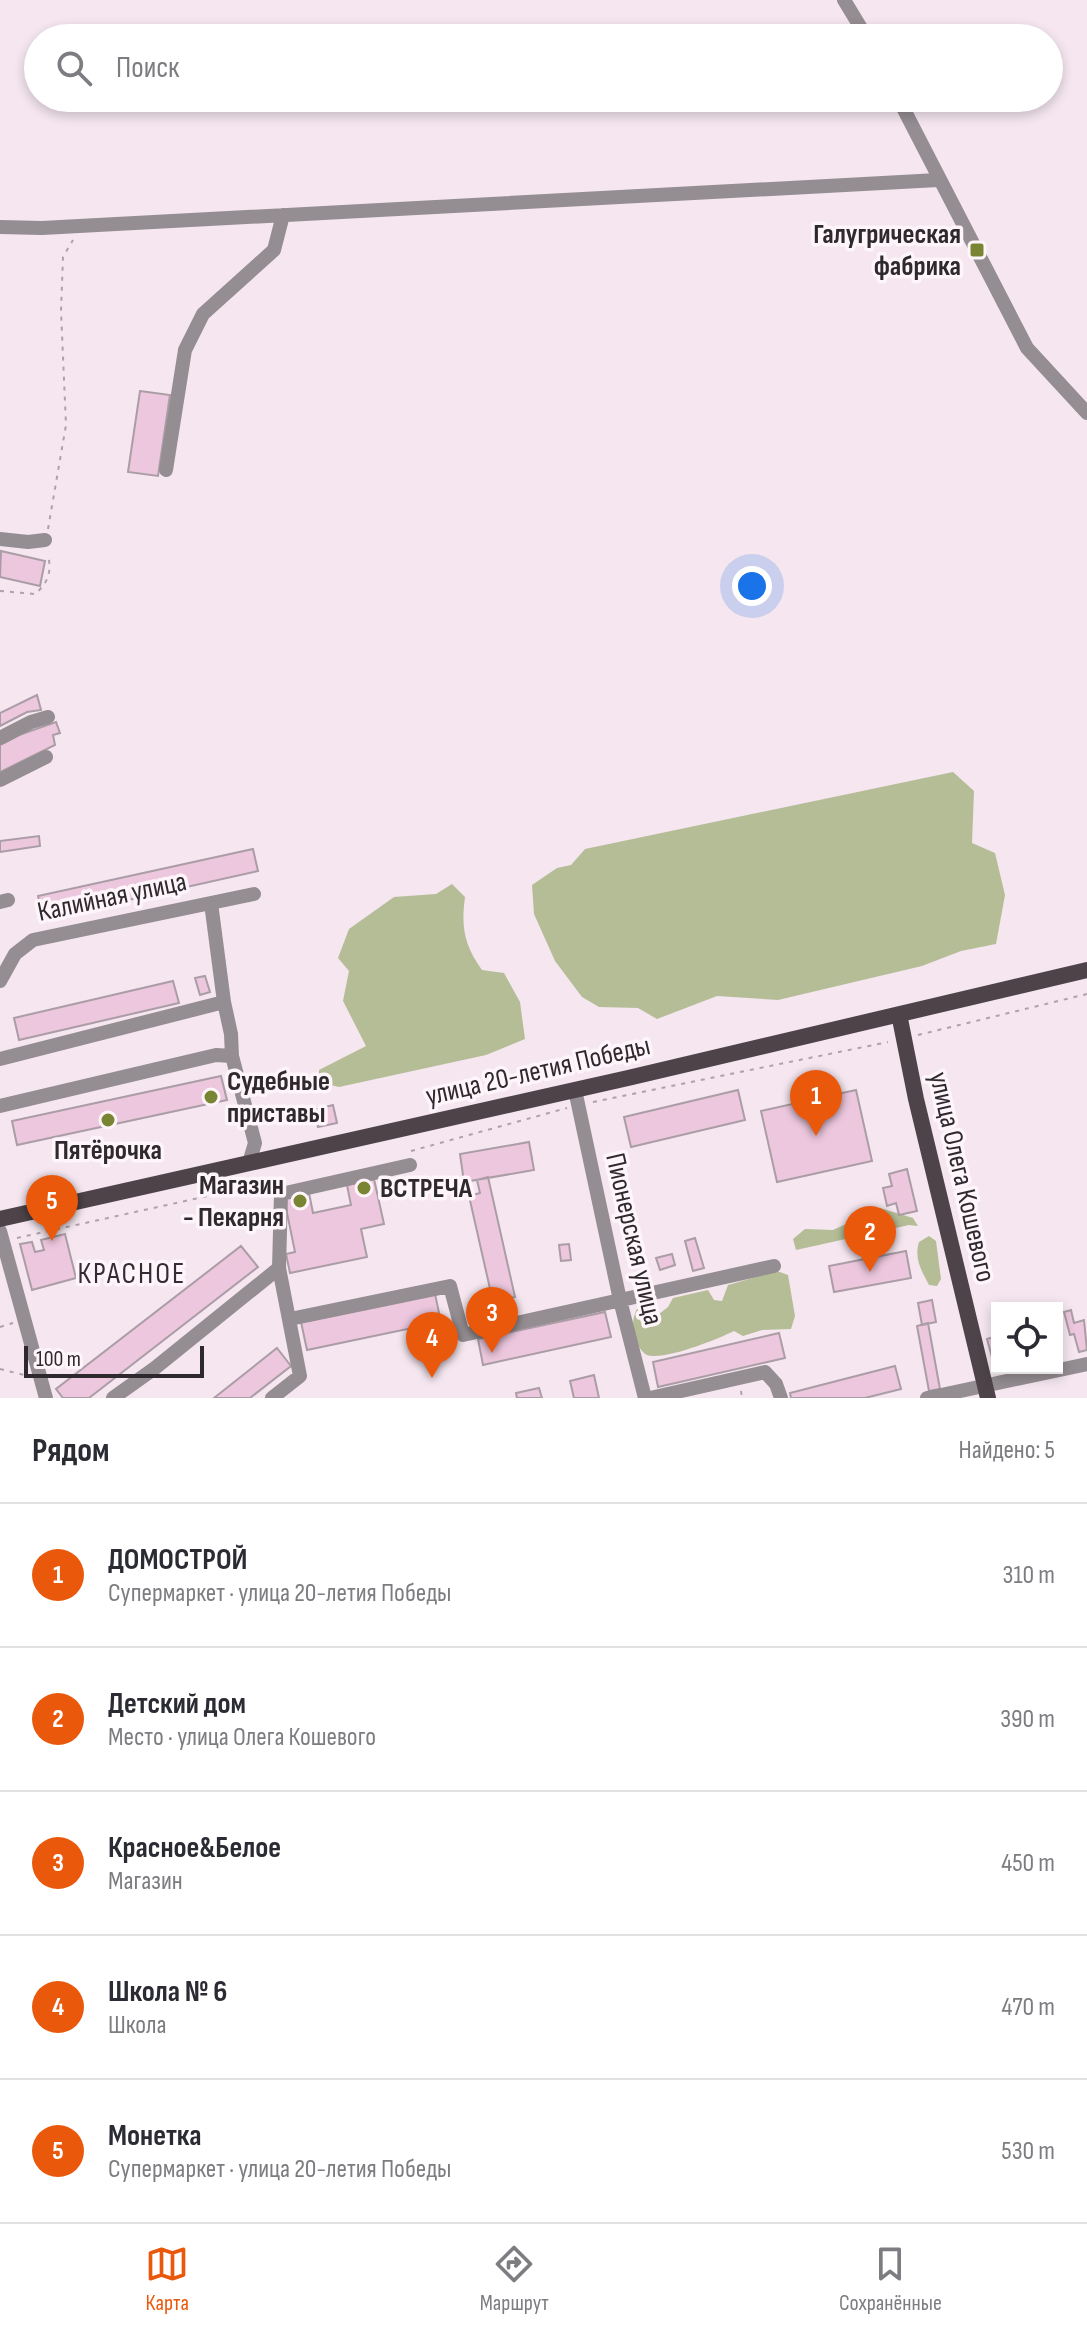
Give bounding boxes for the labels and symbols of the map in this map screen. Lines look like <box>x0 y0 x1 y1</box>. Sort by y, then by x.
place label: Галугрическая фабрика <box>813 218 961 283</box>
marker: Галугрическая фабрика <box>968 241 986 259</box>
your location <box>732 566 772 606</box>
street label: Калийная улица <box>34 865 190 929</box>
street label: улица 20-летия Победы <box>423 1029 653 1113</box>
place label: Судебные приставы <box>227 1065 330 1130</box>
street label: улица Олега Кошевого <box>922 1069 1002 1285</box>
pin: 1 <box>790 1070 842 1136</box>
marker: Судебные приставы <box>202 1088 220 1106</box>
marker: Пятёрочка <box>99 1111 117 1129</box>
place label: Пятёрочка <box>54 1134 162 1167</box>
street label: Пионерская улица <box>598 1150 670 1328</box>
place label: Магазин - Пекарня <box>183 1169 284 1234</box>
place label: ВСТРЕЧА <box>380 1172 473 1205</box>
pin: 5 <box>26 1175 78 1241</box>
marker: ВСТРЕЧА <box>355 1179 373 1197</box>
marker: Магазин - Пекарня <box>291 1192 309 1210</box>
pin: 2 <box>844 1206 896 1272</box>
district label: КРАСНОЕ <box>78 1256 186 1292</box>
pin: 3 <box>466 1287 518 1353</box>
pin: 4 <box>406 1312 458 1378</box>
scale bar <box>24 1342 204 1378</box>

